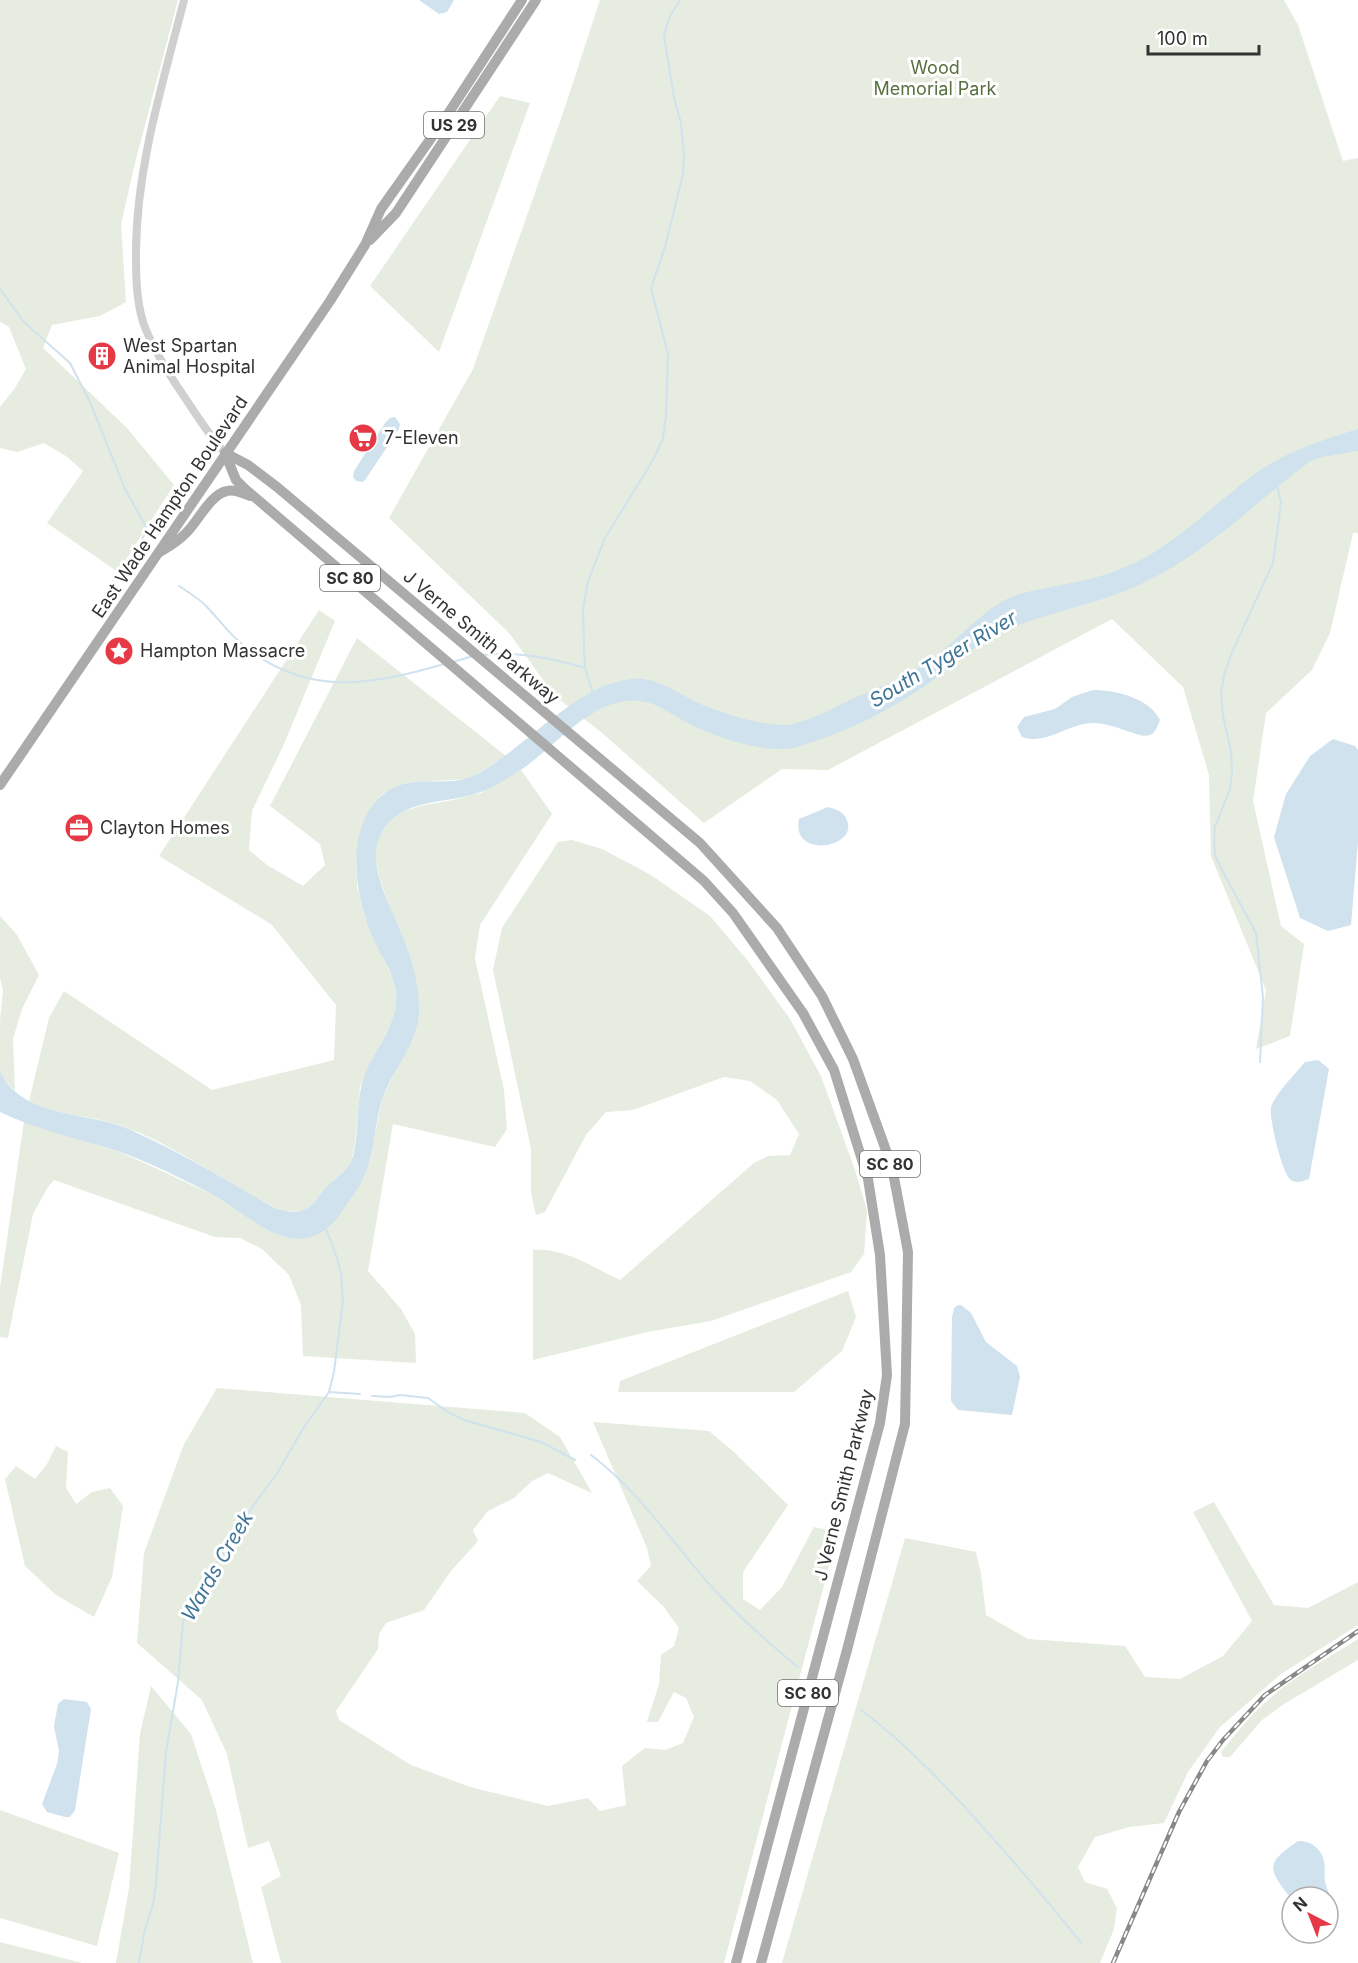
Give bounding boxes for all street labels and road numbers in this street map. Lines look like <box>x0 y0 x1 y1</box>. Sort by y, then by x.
road number: US 29 <box>424 112 484 138</box>
street label: East Wade Hampton Boulevard <box>87 392 252 621</box>
road number: SC 80 <box>320 565 380 591</box>
street label: J Verne Smith Parkway <box>399 565 564 708</box>
road number: SC 80 <box>860 1151 920 1177</box>
street label: J Verne Smith Parkway <box>809 1387 878 1583</box>
road number: SC 80 <box>778 1680 838 1706</box>

